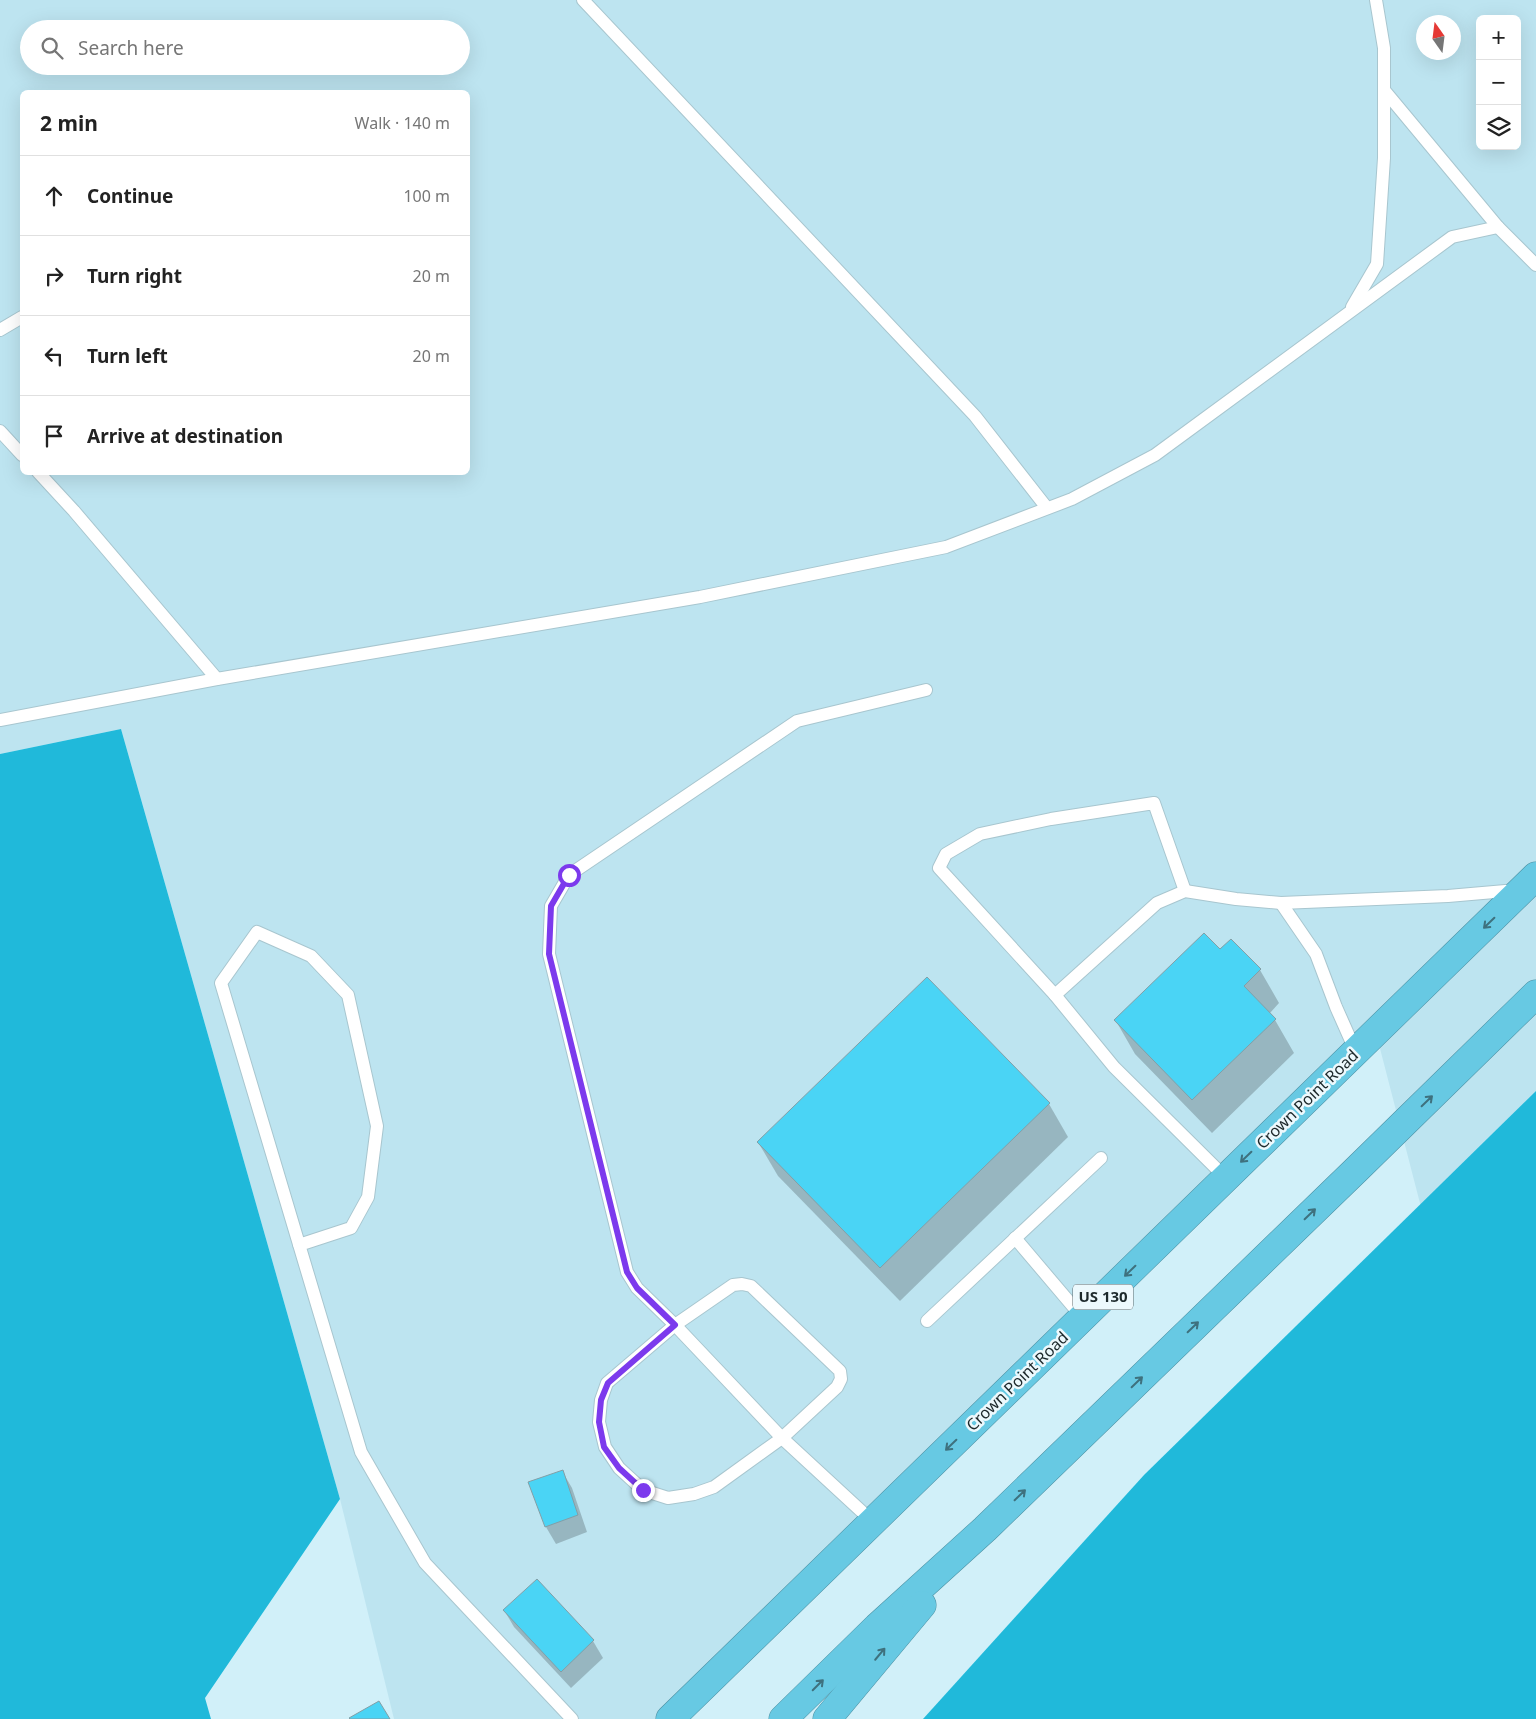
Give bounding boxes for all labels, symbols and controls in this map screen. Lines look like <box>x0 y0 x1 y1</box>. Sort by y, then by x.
north arrow <box>1416 15 1461 60</box>
map controls <box>1476 15 1521 150</box>
button: + <box>1476 15 1521 60</box>
search box <box>20 20 470 75</box>
icon: search <box>38 34 66 62</box>
text: Search here <box>78 35 184 61</box>
button: − <box>1476 60 1521 105</box>
button: layers <box>1476 105 1521 150</box>
text: 2 min <box>40 109 98 137</box>
text: Walk · 140 m <box>355 112 450 134</box>
icon: ahead <box>40 182 68 210</box>
text: Continue <box>87 183 173 209</box>
text: 100 m <box>403 185 450 207</box>
icon: right <box>40 262 68 290</box>
text: Turn right <box>87 263 182 289</box>
text: 20 m <box>413 265 450 287</box>
icon: left <box>40 342 68 370</box>
text: Turn left <box>87 343 168 369</box>
text: 20 m <box>413 345 450 367</box>
icon: arrive <box>40 422 68 450</box>
text: Arrive at destination <box>87 423 283 449</box>
route start <box>558 864 581 887</box>
one-way arrow <box>1483 916 1495 928</box>
street label: Crown Point Road <box>1251 1044 1363 1154</box>
one-way arrow <box>1420 1095 1433 1107</box>
one-way arrow <box>1240 1151 1252 1163</box>
one-way arrow <box>1304 1209 1316 1221</box>
one-way arrow <box>1124 1264 1136 1276</box>
road number: US 130 <box>1073 1284 1133 1310</box>
one-way arrow <box>1187 1322 1199 1334</box>
street label: Crown Point Road <box>961 1326 1073 1436</box>
one-way arrow <box>1131 1376 1143 1388</box>
one-way arrow <box>945 1439 957 1451</box>
route end <box>632 1479 655 1502</box>
one-way arrow <box>1014 1489 1027 1501</box>
one-way arrow <box>875 1648 886 1661</box>
one-way arrow <box>812 1679 824 1691</box>

